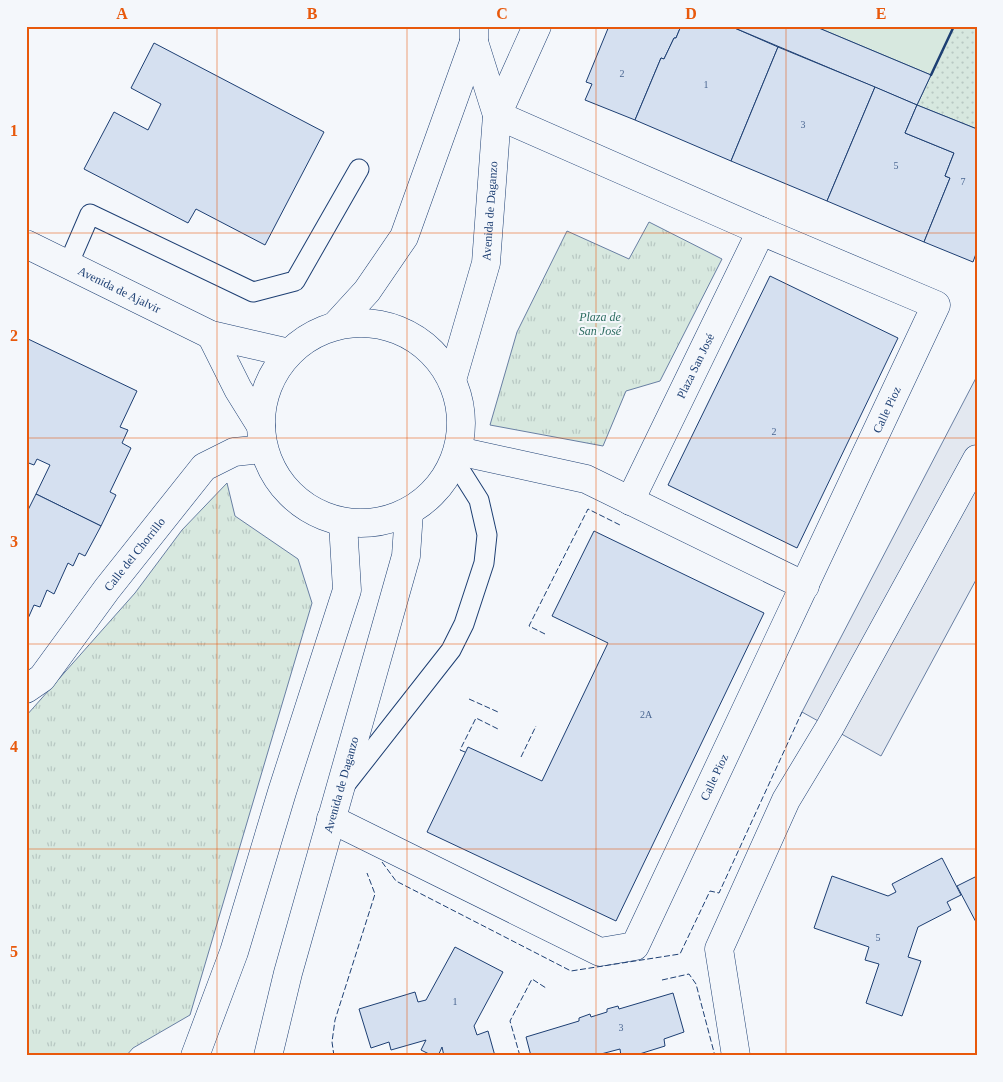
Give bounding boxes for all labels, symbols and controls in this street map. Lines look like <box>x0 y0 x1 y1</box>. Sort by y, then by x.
text: A <box>116 5 128 22</box>
text: B <box>307 5 318 22</box>
text: C <box>496 5 508 22</box>
text: D <box>685 5 697 22</box>
text: E <box>876 5 886 22</box>
house number: 2 <box>620 68 625 79</box>
house number: 1 <box>704 79 709 90</box>
house number: 3 <box>801 119 806 130</box>
text: 1 <box>10 122 18 139</box>
house number: 5 <box>894 160 899 171</box>
street label: Avenida de Daganzo <box>479 161 501 261</box>
house number: 7 <box>961 176 966 187</box>
street label: Avenida de Ajalvir <box>76 264 163 316</box>
park label: Plaza de San José <box>578 310 622 338</box>
text: 2 <box>10 327 18 344</box>
street label: Plaza San José <box>674 331 717 401</box>
street label: Calle Pioz <box>870 384 904 435</box>
house number: 2 <box>772 426 777 437</box>
street label: Calle del Chorrillo <box>101 515 168 594</box>
text: 3 <box>10 533 18 550</box>
house number: 2A <box>640 709 653 720</box>
street label: Avenida de Daganzo <box>321 735 362 835</box>
text: 4 <box>10 738 18 755</box>
street label: Calle Pioz <box>697 752 731 803</box>
house number: 5 <box>876 932 881 943</box>
text: 5 <box>10 943 18 960</box>
house number: 1 <box>453 996 458 1007</box>
house number: 3 <box>619 1022 624 1033</box>

